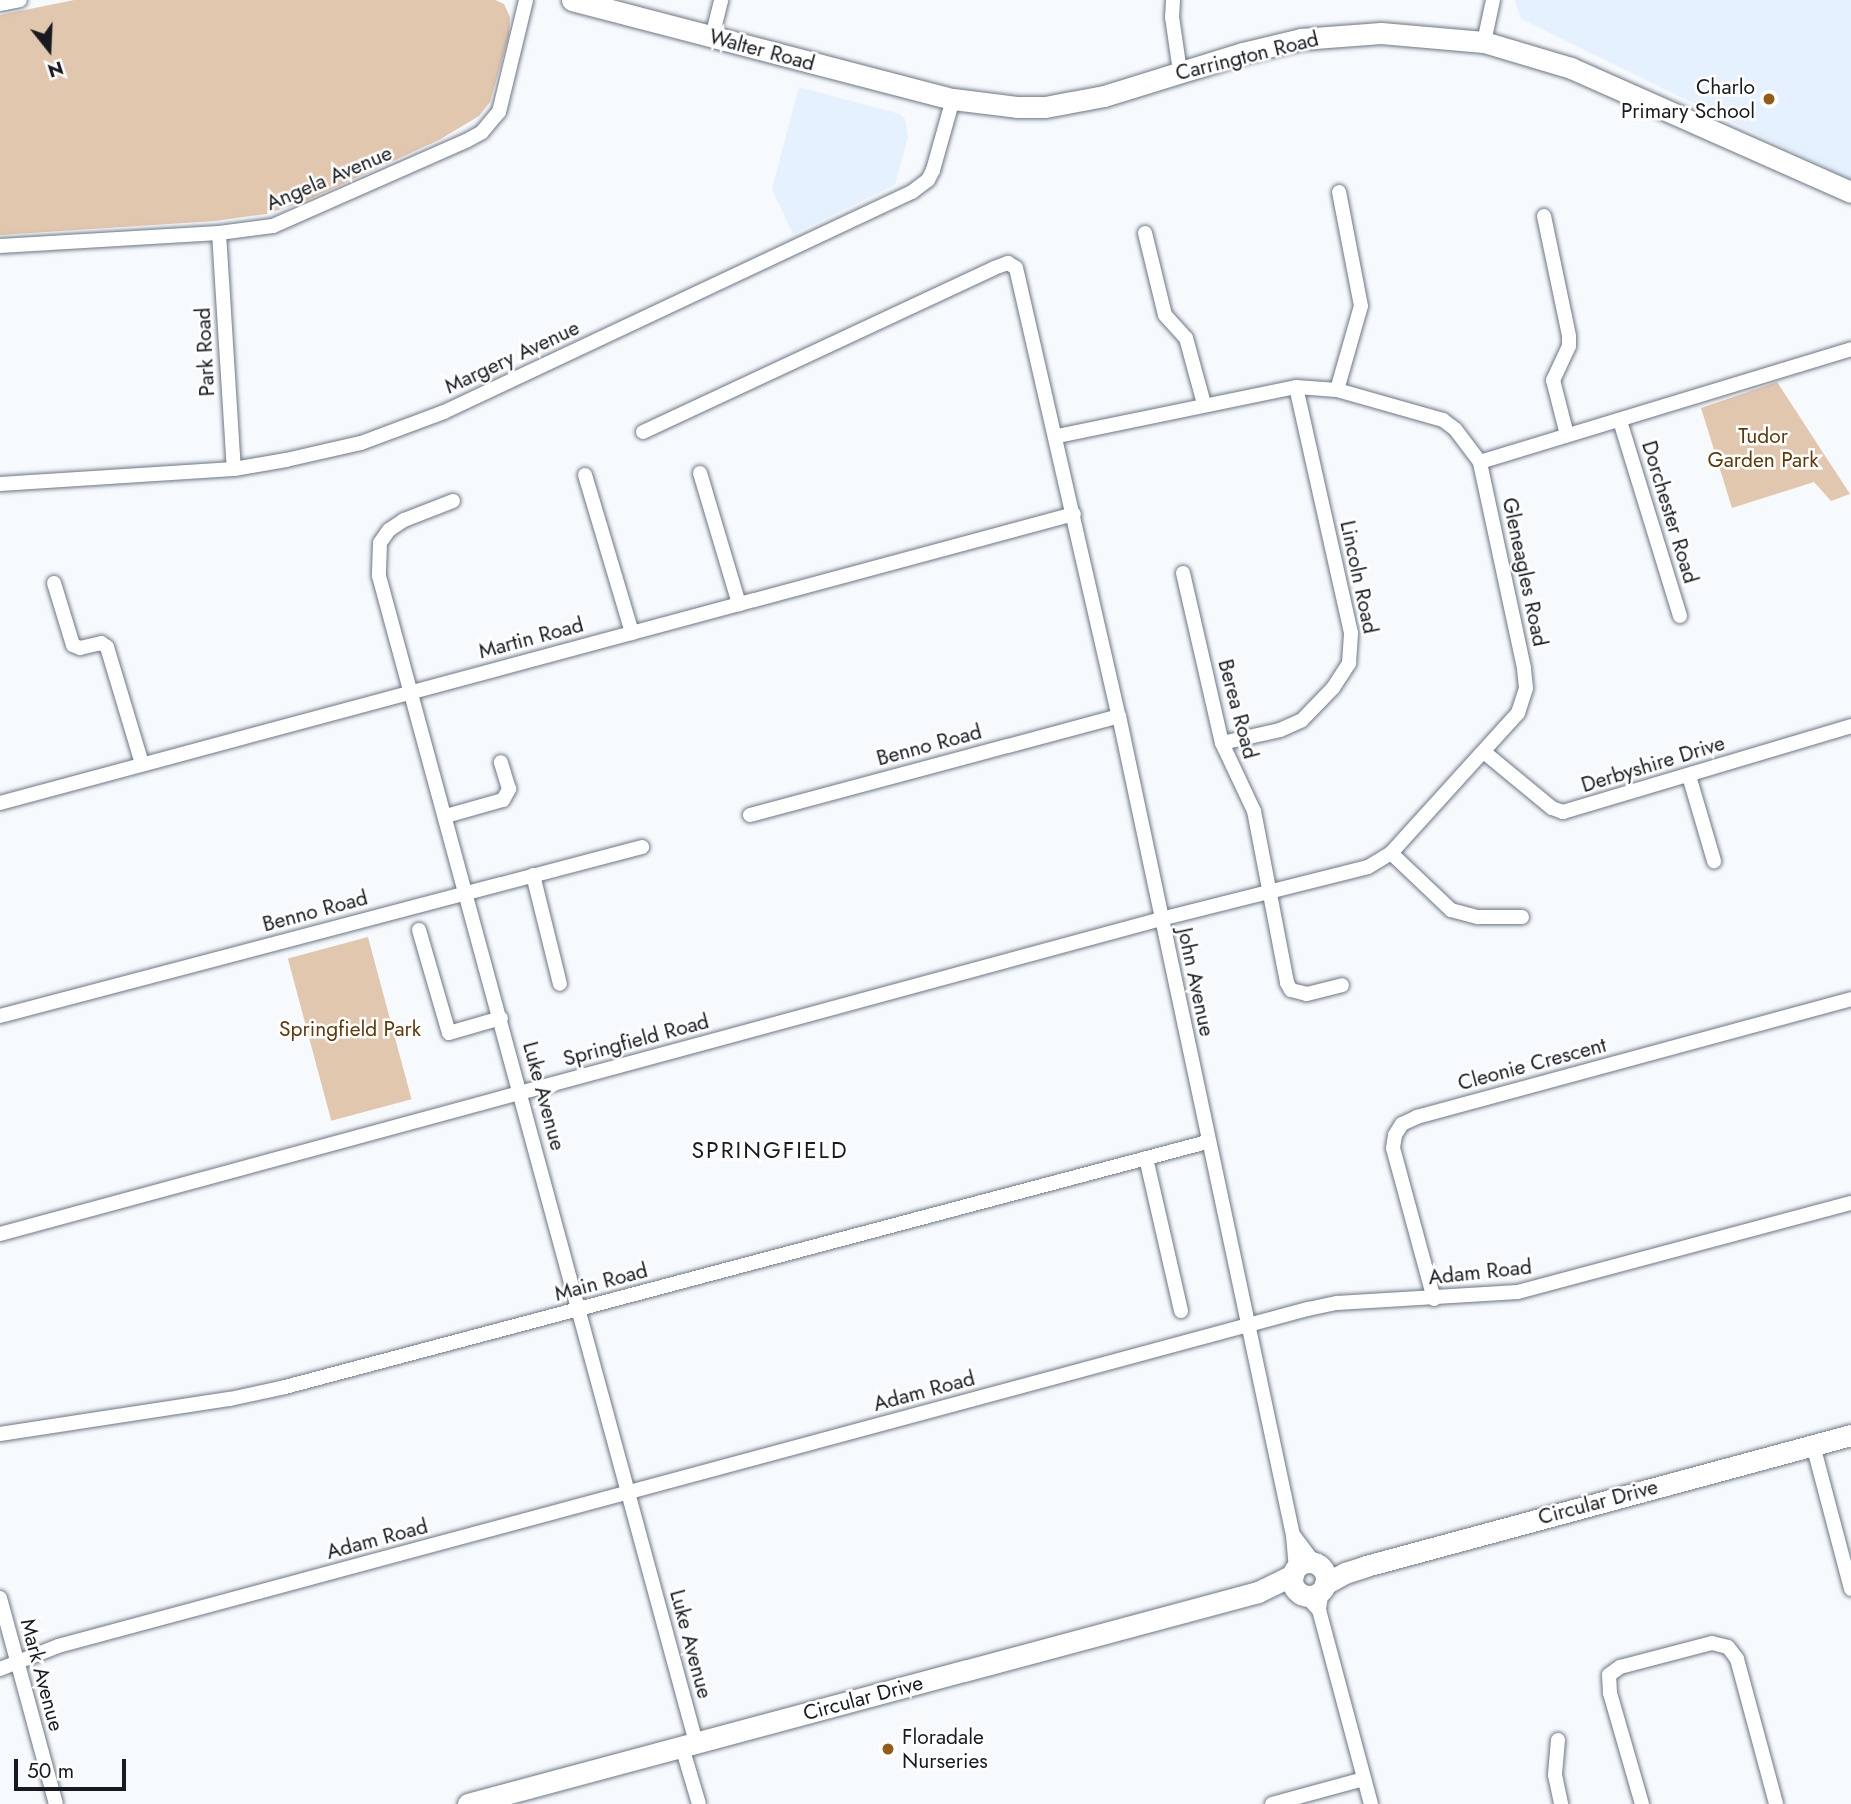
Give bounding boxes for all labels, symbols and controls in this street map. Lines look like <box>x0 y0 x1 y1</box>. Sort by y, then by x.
north arrow <box>14 14 84 84</box>
street label: Walter Road <box>706 24 818 76</box>
street label: Carrington Road <box>1173 26 1321 86</box>
text: N <box>44 54 67 85</box>
place label: Charlo Primary School <box>1621 74 1755 124</box>
marker: Charlo Primary School <box>1761 91 1777 107</box>
street label: Angela Avenue <box>262 140 396 216</box>
street label: Park Road <box>190 307 220 397</box>
street label: Margery Avenue <box>441 315 583 399</box>
park label: Tudor Garden Park <box>1707 423 1819 473</box>
street label: Dorchester Road <box>1636 438 1704 586</box>
street label: Gleneagles Road <box>1497 495 1553 649</box>
street label: Lincoln Road <box>1335 518 1383 636</box>
street label: Martin Road <box>476 612 586 664</box>
street label: Berea Road <box>1213 657 1263 761</box>
street label: Benno Road <box>874 719 984 771</box>
street label: Derbyshire Drive <box>1578 730 1728 798</box>
street label: Benno Road <box>260 885 370 937</box>
street label: John Avenue <box>1172 925 1220 1039</box>
street label: Springfield Road <box>560 1008 712 1072</box>
park label: Springfield Park <box>279 1016 421 1042</box>
street label: Cleonie Crescent <box>1455 1032 1609 1096</box>
street label: Luke Avenue <box>517 1039 571 1153</box>
district label: SPRINGFIELD <box>693 1136 847 1164</box>
street label: Adam Road <box>1427 1254 1533 1290</box>
street label: Main Road <box>552 1258 650 1306</box>
street label: Adam Road <box>871 1365 977 1417</box>
street label: Circular Drive <box>1535 1474 1661 1530</box>
street label: Adam Road <box>324 1513 430 1565</box>
street label: Luke Avenue <box>664 1587 718 1701</box>
street label: Mark Avenue <box>15 1616 69 1734</box>
street label: Circular Drive <box>800 1670 926 1726</box>
place label: Floradale Nurseries <box>902 1724 988 1774</box>
marker: Floradale Nurseries <box>880 1741 896 1757</box>
scale bar <box>18 1744 130 1788</box>
text: 50 m <box>27 1756 74 1786</box>

